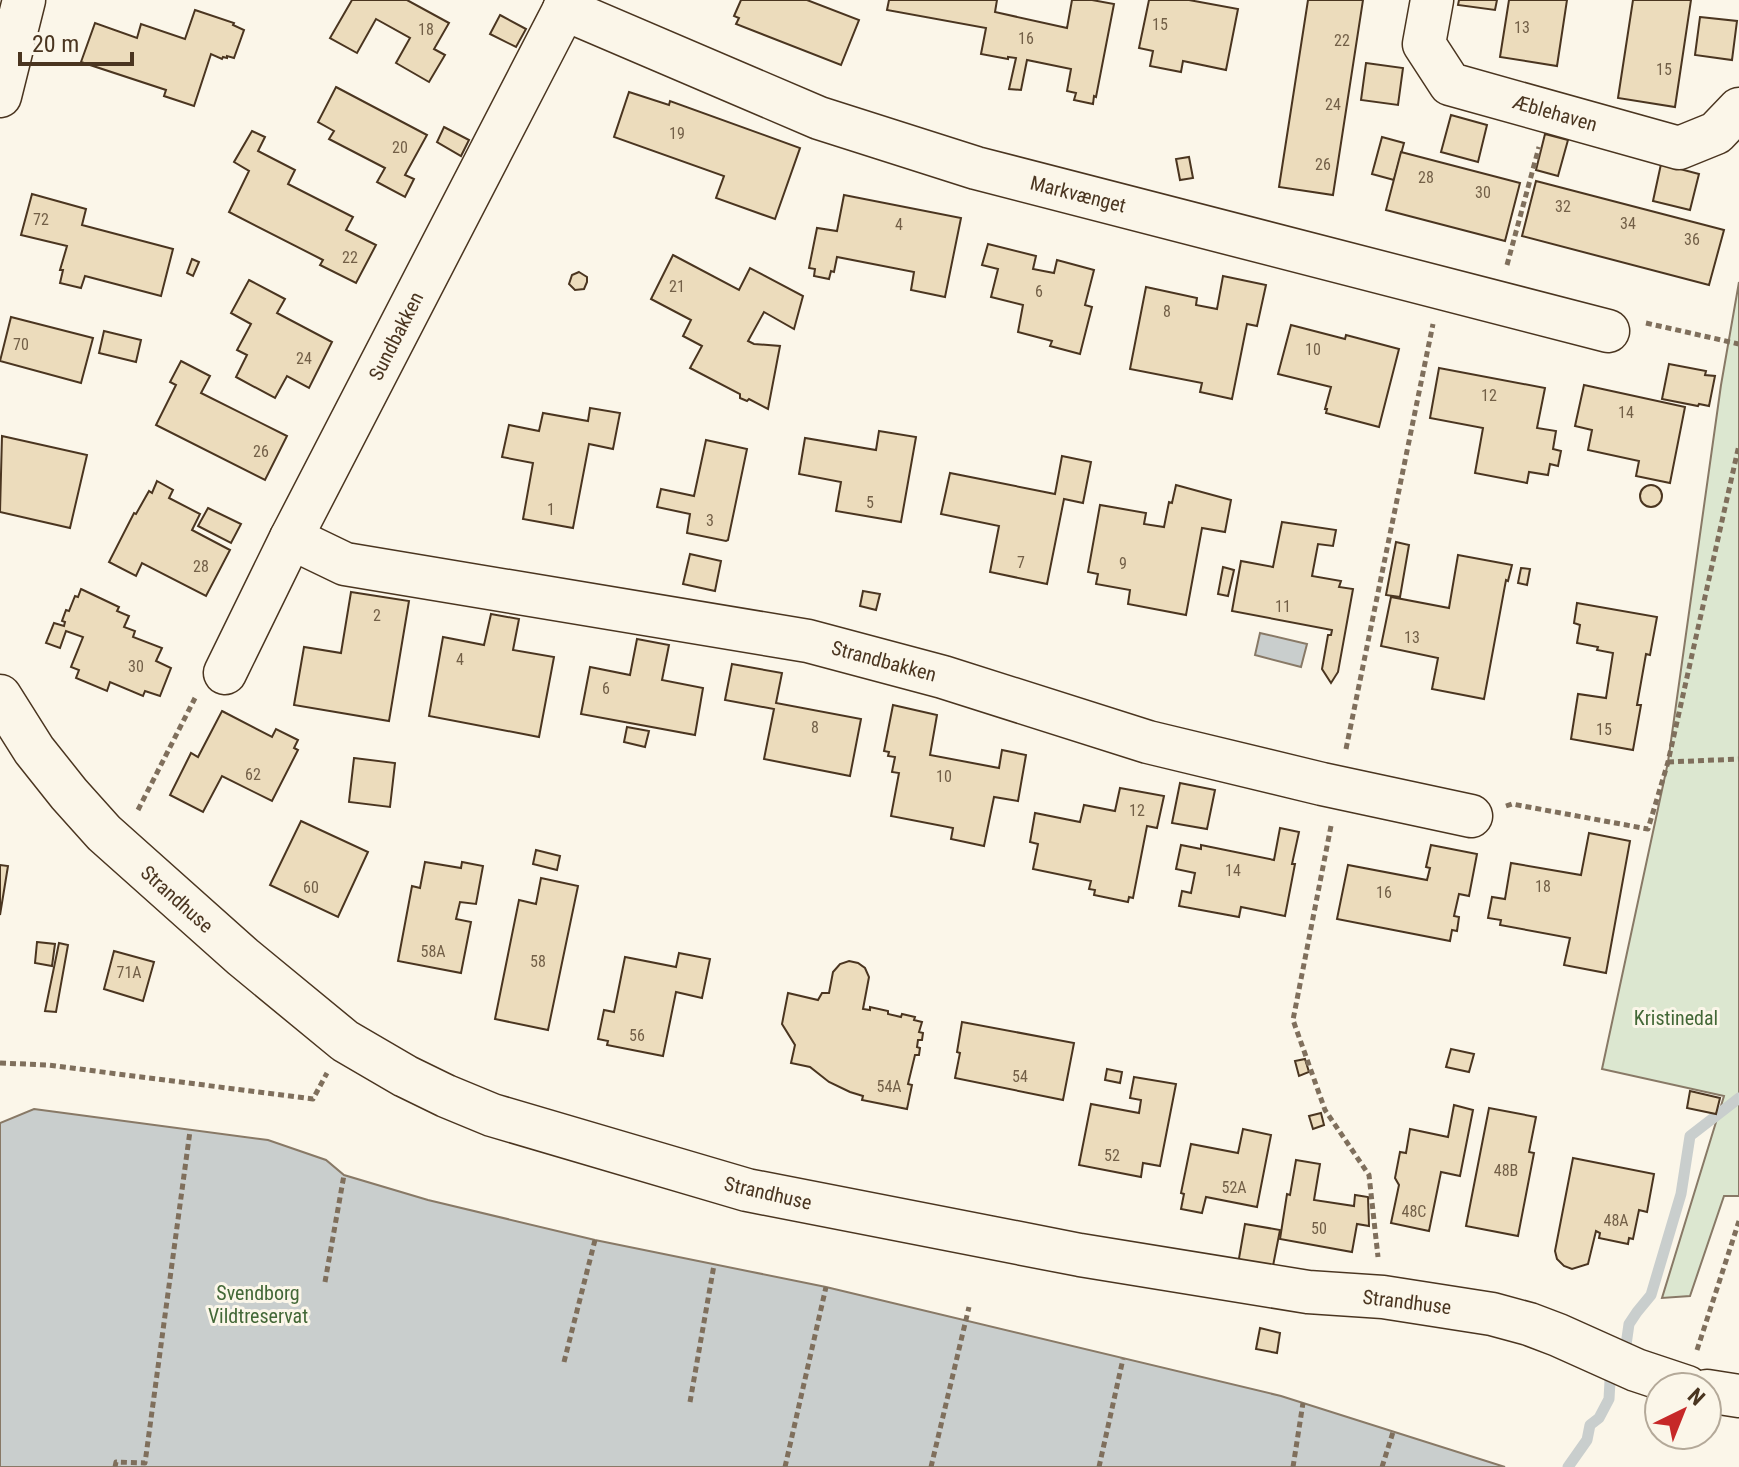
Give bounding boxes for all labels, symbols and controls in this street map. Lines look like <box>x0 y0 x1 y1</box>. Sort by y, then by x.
house number: 15 <box>1152 15 1168 34</box>
scale bar <box>20 16 132 66</box>
house number: 13 <box>1514 18 1530 37</box>
house number: 18 <box>418 20 434 39</box>
house number: 16 <box>1018 29 1034 48</box>
text: 20 m <box>32 30 79 58</box>
house number: 22 <box>1334 31 1350 50</box>
house number: 15 <box>1656 60 1672 79</box>
street label: Æblehaven <box>1509 89 1600 136</box>
house number: 24 <box>1325 95 1341 114</box>
house number: 19 <box>669 124 685 143</box>
house number: 20 <box>392 138 408 157</box>
house number: 26 <box>1315 155 1331 174</box>
house number: 28 <box>1418 168 1434 187</box>
street label: Markvænget <box>1028 171 1128 217</box>
house number: 30 <box>1475 183 1491 202</box>
house number: 32 <box>1555 197 1571 216</box>
house number: 72 <box>33 210 49 229</box>
house number: 34 <box>1620 214 1636 233</box>
house number: 4 <box>895 215 903 234</box>
house number: 36 <box>1684 230 1700 249</box>
house number: 22 <box>342 248 358 267</box>
house number: 21 <box>669 277 685 296</box>
house number: 6 <box>1035 282 1043 301</box>
street label: Sundbakken <box>364 288 428 384</box>
house number: 8 <box>1163 302 1171 321</box>
house number: 70 <box>13 335 29 354</box>
house number: 10 <box>1305 340 1321 359</box>
house number: 24 <box>296 349 312 368</box>
house number: 12 <box>1481 386 1497 405</box>
house number: 14 <box>1618 403 1634 422</box>
house number: 26 <box>253 442 269 461</box>
house number: 5 <box>866 493 874 512</box>
house number: 1 <box>547 500 555 519</box>
house number: 3 <box>706 511 714 530</box>
house number: 7 <box>1017 553 1025 572</box>
house number: 9 <box>1119 554 1127 573</box>
house number: 28 <box>193 557 209 576</box>
house number: 11 <box>1275 597 1291 616</box>
house number: 2 <box>373 606 381 625</box>
house number: 13 <box>1404 628 1420 647</box>
street label: Strandbakken <box>829 635 939 687</box>
house number: 4 <box>456 650 464 669</box>
house number: 30 <box>128 657 144 676</box>
house number: 6 <box>602 679 610 698</box>
house number: 8 <box>811 718 819 737</box>
house number: 15 <box>1596 720 1612 739</box>
house number: 62 <box>245 765 261 784</box>
house number: 10 <box>936 767 952 786</box>
house number: 12 <box>1129 801 1145 820</box>
street label: Strandhuse <box>136 860 218 938</box>
house number: 14 <box>1225 861 1241 880</box>
house number: 18 <box>1535 877 1551 896</box>
house number: 60 <box>303 878 319 897</box>
house number: 16 <box>1376 883 1392 902</box>
house number: 58A <box>420 942 446 961</box>
house number: 58 <box>530 952 546 971</box>
house number: 71A <box>116 963 142 982</box>
park label: Kristinedal <box>1634 1006 1718 1030</box>
house number: 56 <box>629 1026 645 1045</box>
house number: 54 <box>1012 1067 1028 1086</box>
house number: 54A <box>876 1077 902 1096</box>
house number: 52 <box>1104 1146 1120 1165</box>
house number: 48B <box>1494 1161 1518 1180</box>
street label: Strandhuse <box>722 1171 814 1215</box>
house number: 52A <box>1221 1178 1247 1197</box>
house number: 48C <box>1402 1202 1426 1221</box>
house number: 48A <box>1603 1211 1629 1230</box>
house number: 50 <box>1311 1219 1327 1238</box>
park label: Svendborg Vildtreservat <box>208 1281 308 1328</box>
street label: Strandhuse <box>1361 1285 1453 1319</box>
north arrow <box>1643 1371 1723 1451</box>
text: N <box>1683 1383 1710 1410</box>

